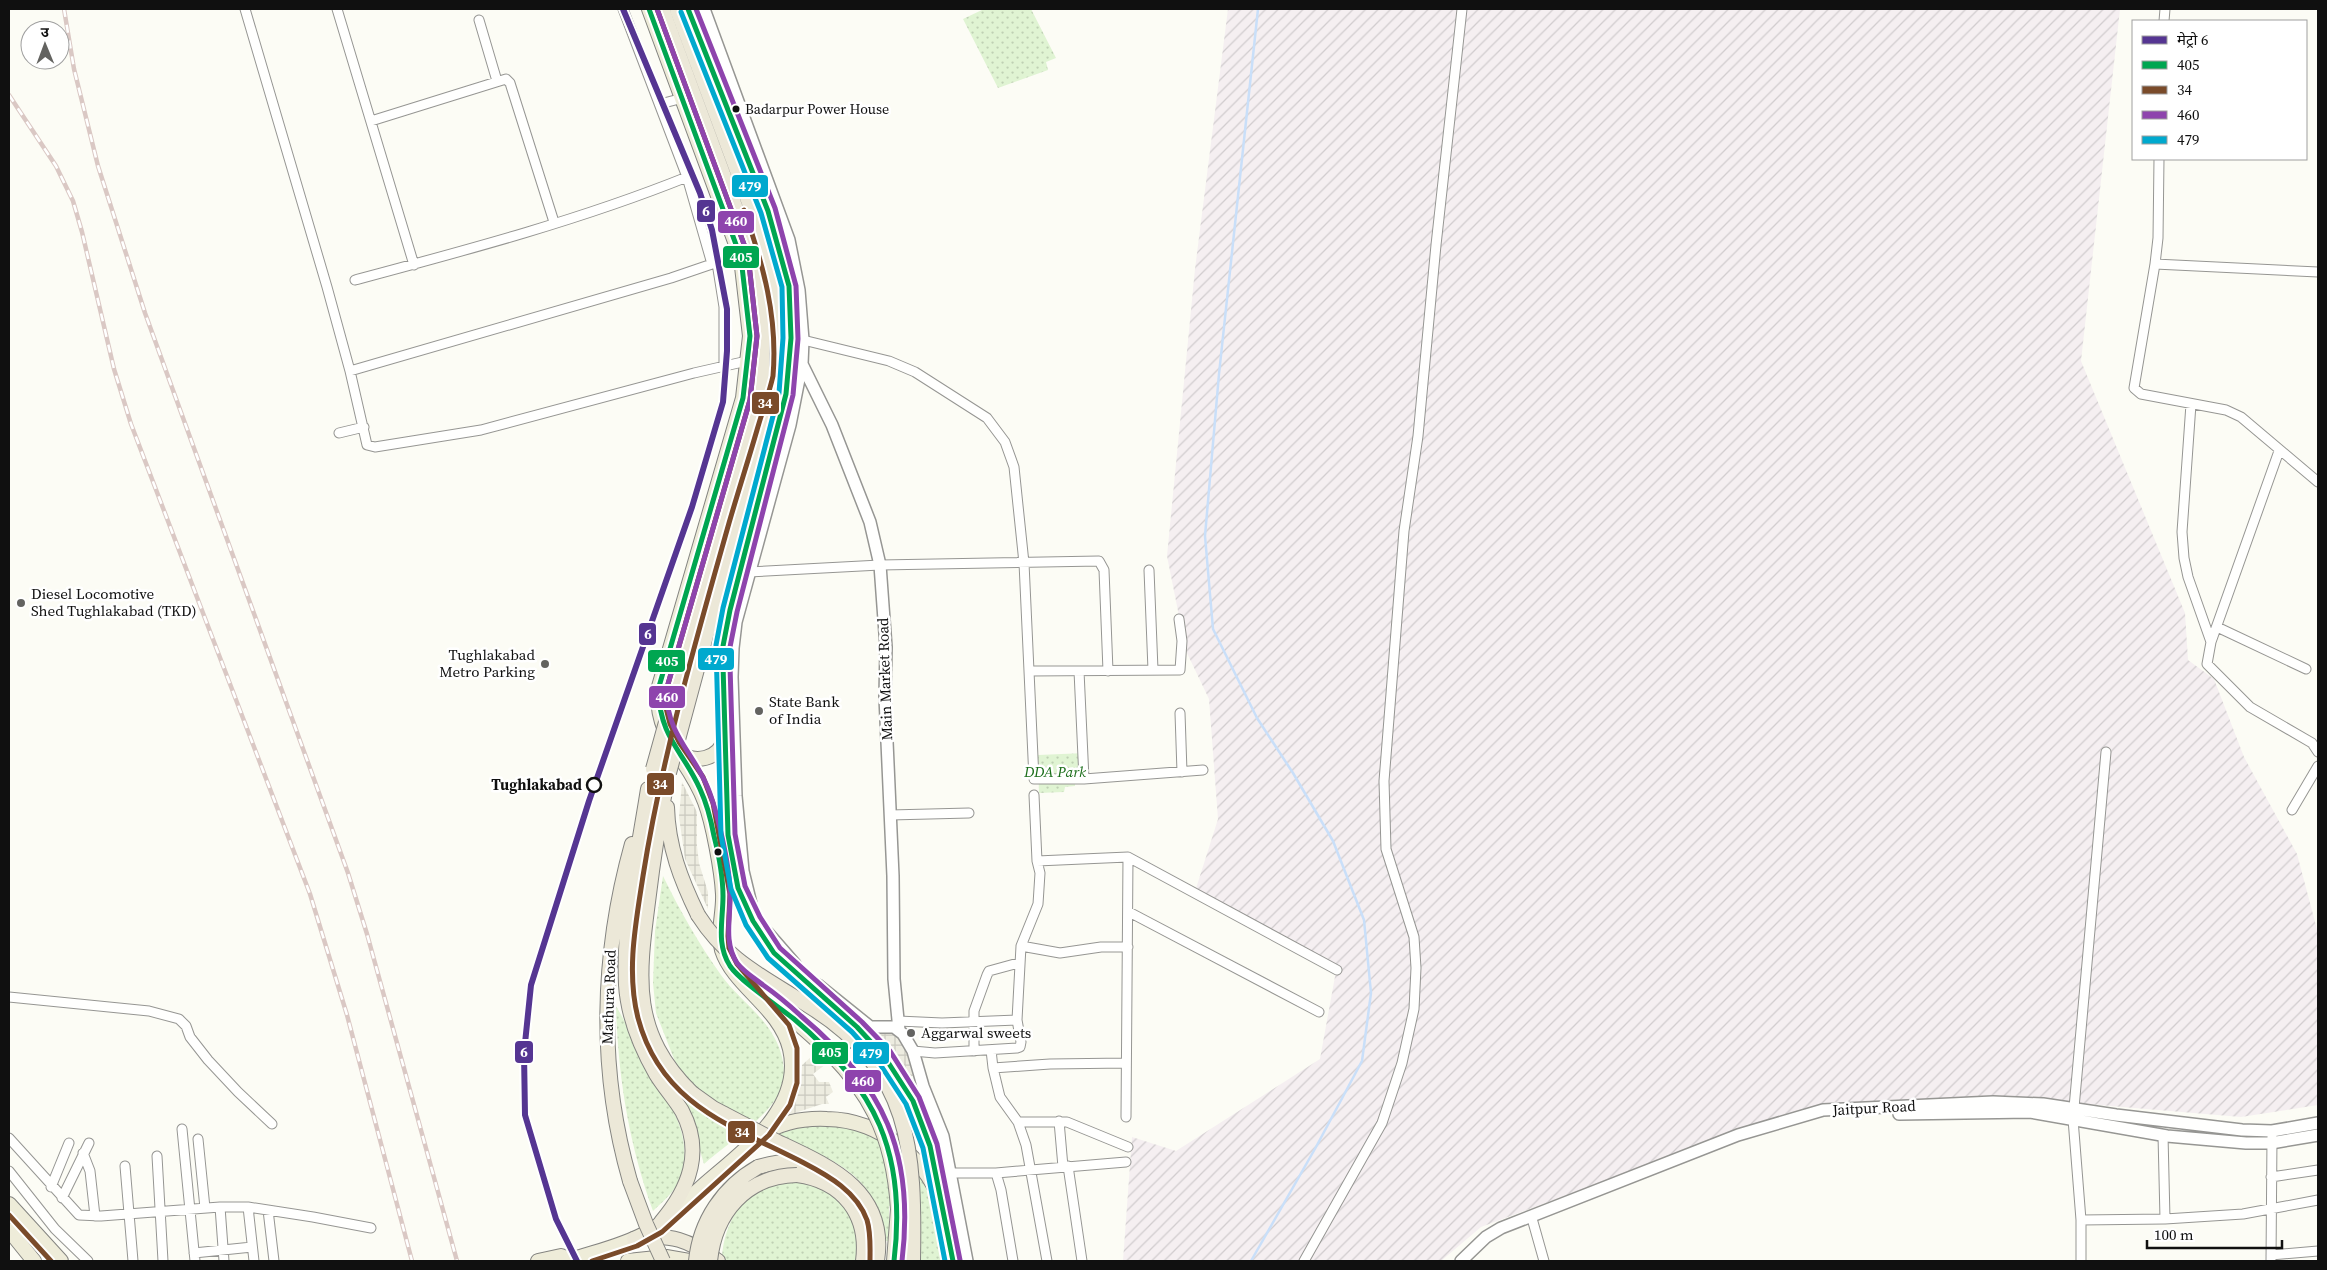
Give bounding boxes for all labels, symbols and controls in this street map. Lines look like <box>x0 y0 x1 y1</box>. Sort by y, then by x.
north arrow <box>20 20 70 70</box>
legend <box>2132 20 2307 160</box>
text: उ <box>40 22 50 42</box>
text: मेट्रो 6 <box>2177 29 2208 50</box>
text: 405 <box>2177 54 2200 75</box>
text: 34 <box>2177 79 2193 100</box>
place label: Badarpur Power House <box>745 99 889 119</box>
marker: Badarpur Power House <box>731 104 741 114</box>
text: 460 <box>2177 104 2200 125</box>
text: 479 <box>2177 129 2200 150</box>
line badge: 479 <box>731 174 769 198</box>
text: 479 <box>739 176 762 196</box>
line badge: 6 <box>696 199 716 223</box>
text: 6 <box>702 201 710 221</box>
line badge: 460 <box>717 210 755 234</box>
text: 460 <box>725 211 748 231</box>
line badge: 405 <box>722 245 760 269</box>
text: 405 <box>730 247 753 267</box>
line badge: 34 <box>751 391 780 415</box>
text: 34 <box>757 393 773 413</box>
place label: Diesel Locomotive Shed Tughlakabad (TKD) <box>31 583 197 621</box>
marker: Diesel Locomotive Shed Tughlakabad (TKD) <box>15 597 27 609</box>
street label: Main Market Road <box>872 617 897 741</box>
line badge: 6 <box>638 622 657 646</box>
text: 6 <box>644 624 652 644</box>
place label: Tughlakabad Metro Parking <box>439 644 535 682</box>
line badge: 479 <box>697 647 735 671</box>
line badge: 405 <box>647 649 686 673</box>
text: 479 <box>705 649 728 669</box>
text: 405 <box>656 651 679 671</box>
marker: Tughlakabad Metro Parking <box>539 658 551 670</box>
line badge: 460 <box>648 685 686 709</box>
text: 460 <box>656 687 679 707</box>
place label: State Bank of India <box>769 691 840 729</box>
marker: State Bank of India <box>753 705 765 717</box>
park label: DDA Park <box>1023 761 1087 782</box>
line badge: 34 <box>646 772 675 796</box>
place label: Tughlakabad <box>491 774 582 795</box>
text: 34 <box>652 774 668 794</box>
marker: Tughlakabad <box>586 777 602 793</box>
unlabelled marker <box>713 847 723 857</box>
street label: Mathura Road <box>596 949 621 1045</box>
place label: Aggarwal sweets <box>921 1022 1031 1043</box>
marker: Aggarwal sweets <box>905 1027 917 1039</box>
line badge: 6 <box>514 1040 534 1064</box>
line badge: 405 <box>811 1041 849 1065</box>
line badge: 479 <box>852 1041 890 1065</box>
text: 6 <box>520 1042 528 1062</box>
text: 405 <box>819 1042 842 1062</box>
text: 479 <box>860 1043 883 1063</box>
line badge: 460 <box>844 1069 882 1093</box>
text: 460 <box>852 1071 875 1091</box>
street label: Jaitpur Road <box>1831 1095 1917 1120</box>
line badge: 34 <box>727 1120 756 1144</box>
text: 34 <box>734 1122 750 1142</box>
scale bar <box>2147 1218 2282 1250</box>
text: 100 m <box>2154 1224 2194 1245</box>

